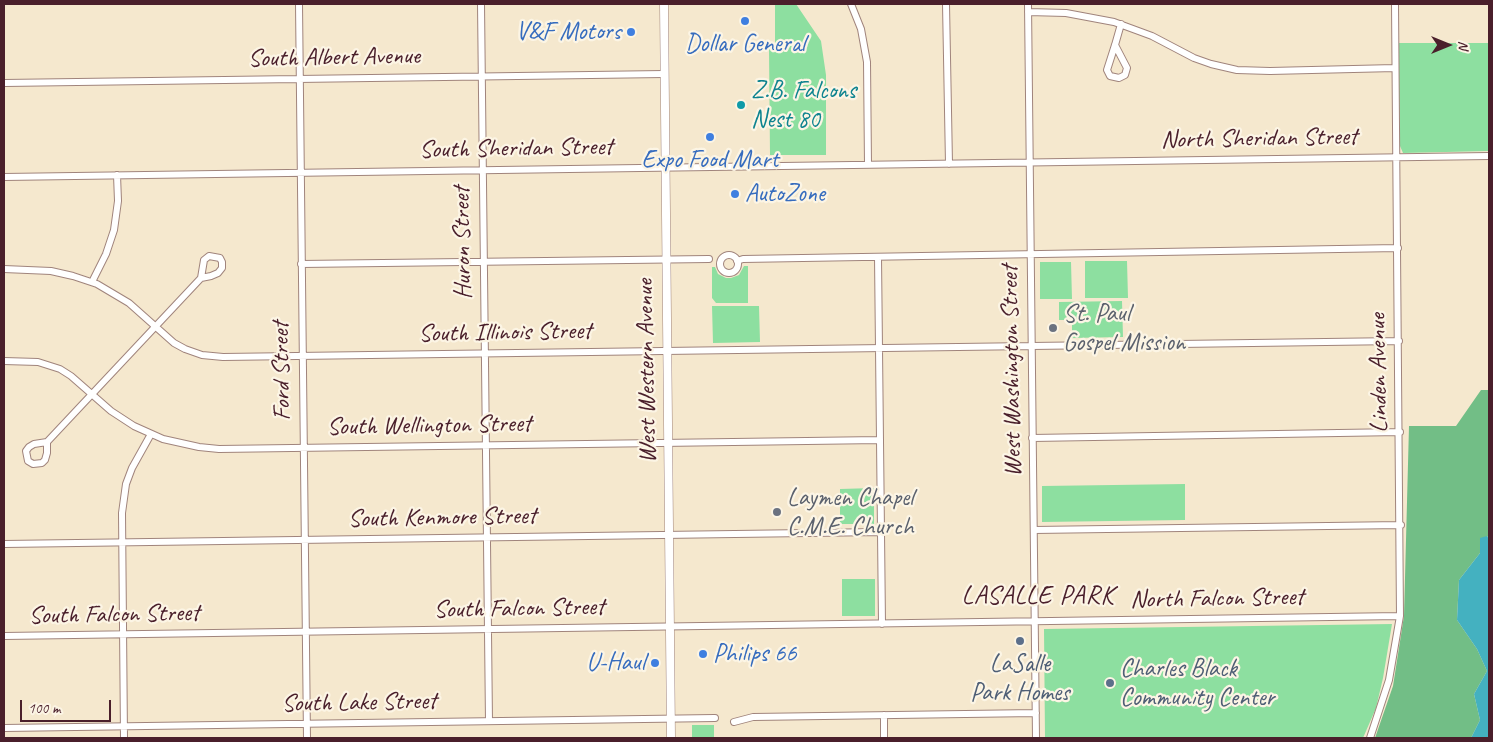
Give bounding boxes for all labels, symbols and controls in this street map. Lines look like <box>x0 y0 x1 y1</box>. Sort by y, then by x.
marker: Dollar General <box>739 15 751 27</box>
place label: V&F Motors <box>516 17 621 47</box>
north arrow <box>1423 20 1473 70</box>
marker: V&F Motors <box>625 26 637 38</box>
place label: Dollar General <box>685 29 805 59</box>
street label: South Albert Avenue <box>248 41 420 75</box>
text: N <box>1455 41 1472 49</box>
place label: Z.B. Falcons Nest 80 <box>751 76 856 135</box>
marker: Z.B. Falcons Nest 80 <box>735 99 747 111</box>
street label: North Sheridan Street <box>1161 122 1357 156</box>
marker: Expo Food Mart <box>704 131 716 143</box>
street label: South Sheridan Street <box>419 132 613 166</box>
place label: Expo Food Mart <box>642 145 778 175</box>
place label: AutoZone <box>745 179 825 209</box>
street label: Huron Street <box>447 186 479 300</box>
marker: AutoZone <box>729 188 741 200</box>
street label: West Washington Street <box>995 265 1029 477</box>
street label: West Western Avenue <box>630 279 664 463</box>
place label: St. Paul Gospel Mission <box>1063 299 1185 358</box>
street label: Linden Avenue <box>1363 313 1395 433</box>
street label: South Illinois Street <box>418 316 592 350</box>
street label: Ford Street <box>266 321 298 421</box>
marker: St. Paul Gospel Mission <box>1047 322 1059 334</box>
street label: South Wellington Street <box>327 409 531 443</box>
place label: Laymen Chapel C.M.E. Church <box>787 483 913 542</box>
street label: South Kenmore Street <box>348 501 536 535</box>
marker: Laymen Chapel C.M.E. Church <box>771 506 783 518</box>
district label: LASALLE PARK <box>961 580 1115 612</box>
street label: North Falcon Street <box>1130 582 1304 616</box>
street label: South Falcon Street <box>433 593 605 625</box>
street label: South Falcon Street <box>28 599 200 631</box>
marker: LaSalle Park Homes <box>1014 635 1026 647</box>
place label: Philips 66 <box>713 639 797 669</box>
place label: U-Haul <box>586 648 645 678</box>
marker: Philips 66 <box>697 648 709 660</box>
place label: LaSalle Park Homes <box>970 649 1070 708</box>
place label: Charles Black Community Center <box>1120 654 1275 713</box>
marker: U-Haul <box>649 657 661 669</box>
marker: Charles Black Community Center <box>1104 677 1116 689</box>
street label: South Lake Street <box>281 687 437 719</box>
scale bar <box>22 690 114 722</box>
text: 100 m <box>28 699 60 718</box>

